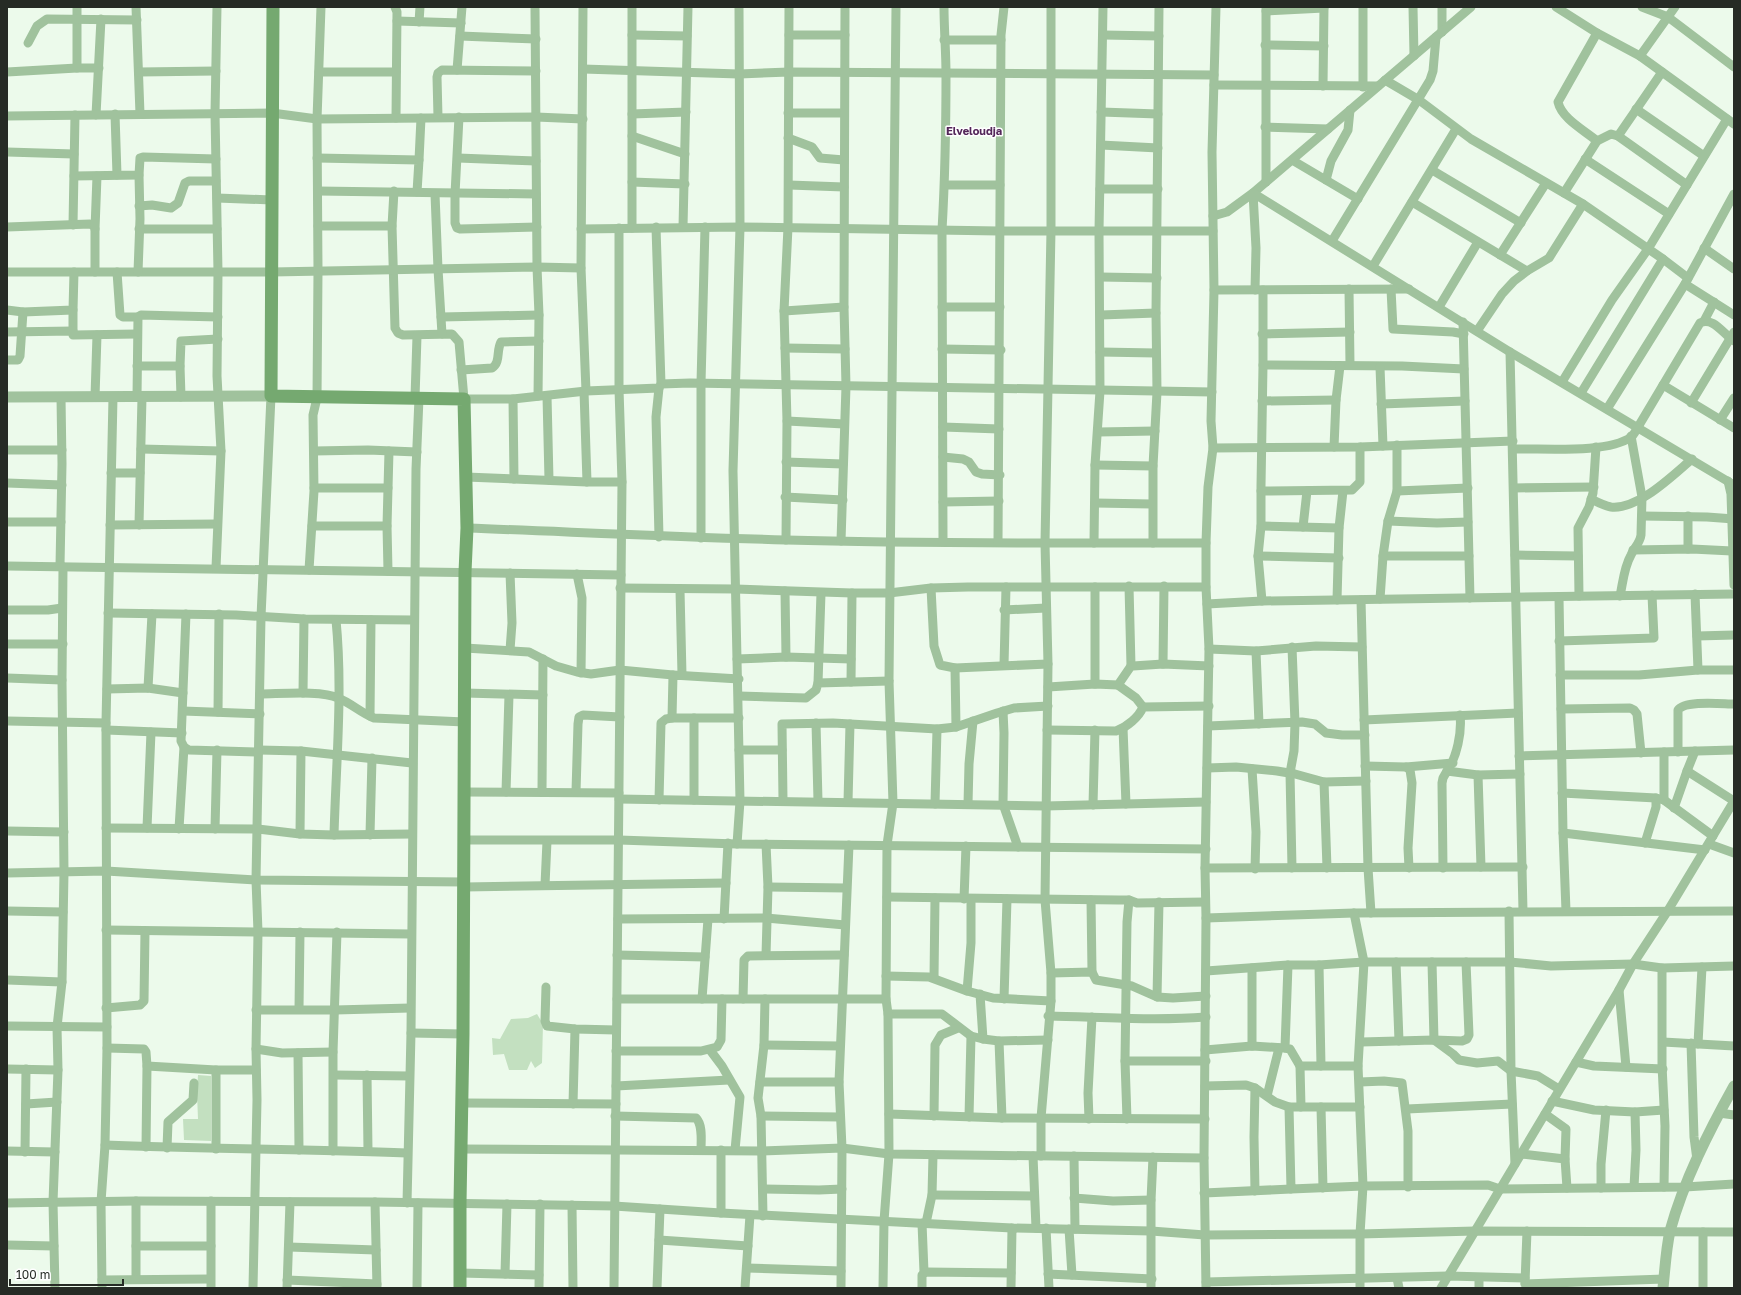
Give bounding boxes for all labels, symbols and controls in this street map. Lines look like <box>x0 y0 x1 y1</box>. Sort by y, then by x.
district label: Elveloudja <box>946 124 1002 137</box>
scale bar <box>10 1261 123 1287</box>
text: 100 m <box>16 1267 50 1282</box>

